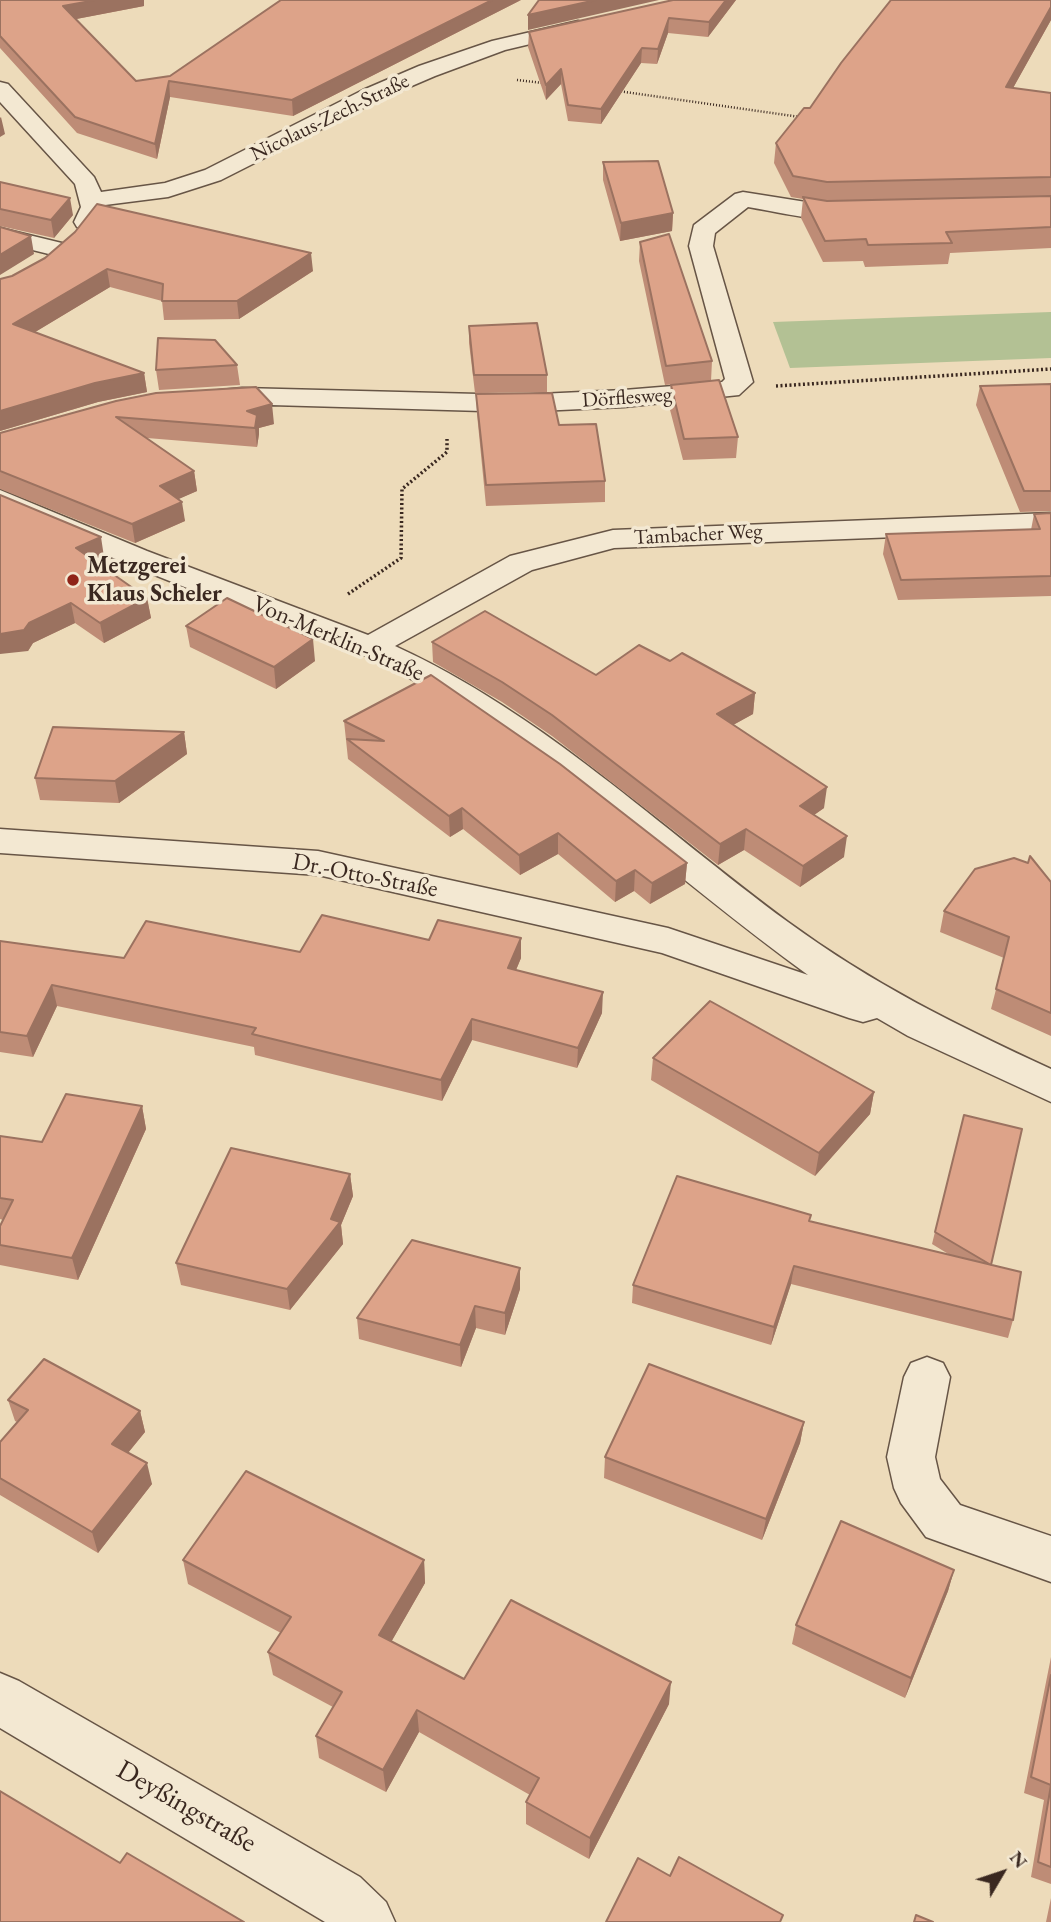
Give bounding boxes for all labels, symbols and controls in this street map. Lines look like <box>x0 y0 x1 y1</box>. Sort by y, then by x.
street label: Nicolaus-Zech-Straße <box>247 69 413 167</box>
street label: Dörflesweg <box>581 382 673 414</box>
street label: Tambacher Weg <box>633 519 763 551</box>
place label: Metzgerei Klaus Scheler <box>87 552 222 608</box>
marker: Metzgerei Klaus Scheler <box>65 572 81 588</box>
street label: Von-Merklin-Straße <box>248 590 428 688</box>
street label: Dr.-Otto-Straße <box>290 848 440 904</box>
street label: Deyßingstraße <box>110 1754 262 1860</box>
north arrow <box>967 1838 1037 1908</box>
text: N <box>1004 1846 1033 1873</box>

